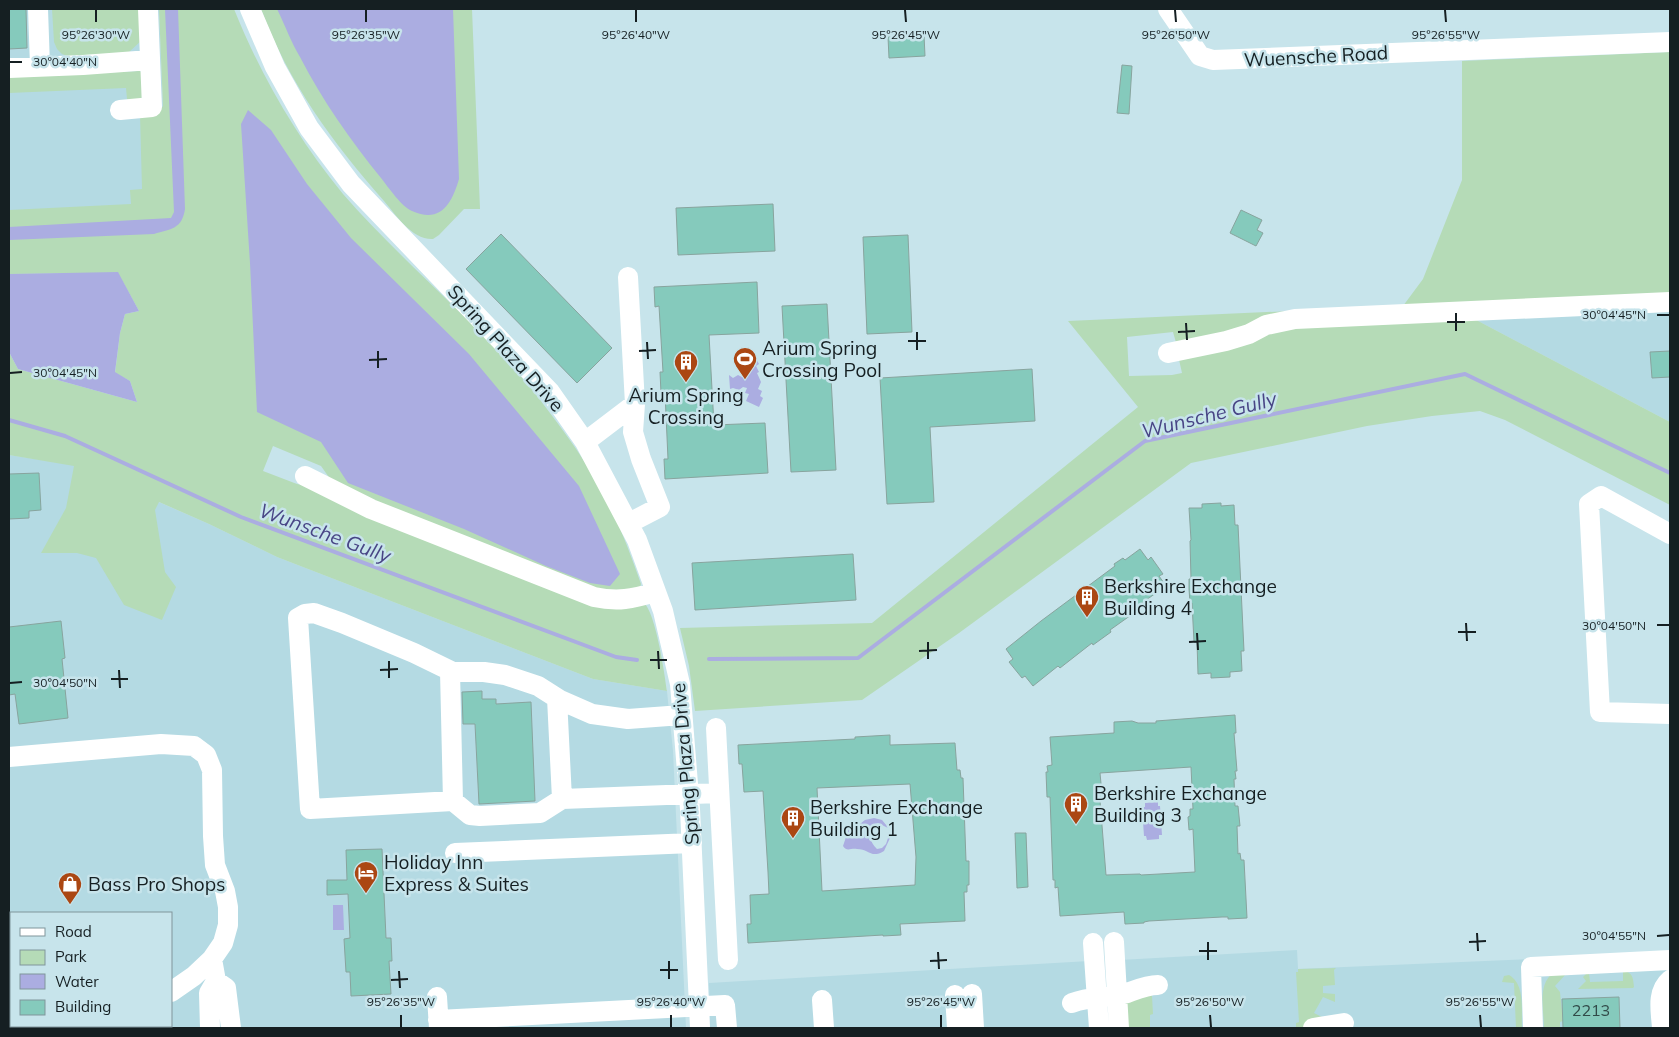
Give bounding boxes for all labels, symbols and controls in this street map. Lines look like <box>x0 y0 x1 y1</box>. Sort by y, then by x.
text: 95°26'30"W <box>62 27 130 42</box>
text: 95°26'35"W <box>332 27 400 42</box>
text: 95°26'40"W <box>602 27 670 42</box>
text: 95°26'45"W <box>872 27 940 42</box>
text: 95°26'50"W <box>1142 27 1210 42</box>
text: 95°26'55"W <box>1412 27 1480 42</box>
street label: Wuensche Road <box>1243 40 1389 72</box>
text: 30°04'40"N <box>33 54 97 69</box>
street label: Spring Plaza Drive <box>443 280 569 416</box>
text: 30°04'45"N <box>1582 307 1646 322</box>
place label: Arium Spring Crossing Pool <box>762 336 882 382</box>
sports icon: Arium Spring Crossing Pool <box>732 346 758 380</box>
building icon: Arium Spring Crossing <box>673 349 699 383</box>
text: 30°04'45"N <box>33 365 97 380</box>
place label: Arium Spring Crossing <box>628 383 744 429</box>
water label: Wunsche Gully <box>1139 385 1280 443</box>
water label: Wunsche Gully <box>256 497 396 568</box>
place label: Berkshire Exchange Building 4 <box>1104 574 1277 620</box>
building icon: Berkshire Exchange Building 4 <box>1074 584 1100 618</box>
text: 30°04'50"N <box>1582 618 1646 633</box>
text: 30°04'50"N <box>33 675 97 690</box>
street label: Spring Plaza Drive <box>666 682 704 846</box>
place label: Berkshire Exchange Building 3 <box>1094 781 1267 827</box>
building icon: Berkshire Exchange Building 3 <box>1063 791 1089 825</box>
place label: Berkshire Exchange Building 1 <box>810 795 983 841</box>
building icon: Berkshire Exchange Building 1 <box>780 805 806 839</box>
place label: Holiday Inn Express & Suites <box>384 850 529 896</box>
hotel icon: Holiday Inn Express & Suites <box>353 860 379 894</box>
shop icon: Bass Pro Shops <box>57 871 83 905</box>
place label: Bass Pro Shops <box>88 872 226 896</box>
legend <box>10 912 172 1027</box>
text: Road <box>55 922 92 941</box>
text: 30°04'55"N <box>1582 928 1646 943</box>
text: Park <box>55 947 87 966</box>
text: Water <box>55 972 99 991</box>
text: 95°26'35"W <box>367 994 435 1009</box>
text: 95°26'40"W <box>637 994 705 1009</box>
text: 95°26'45"W <box>907 994 975 1009</box>
text: 95°26'50"W <box>1176 994 1244 1009</box>
text: 95°26'55"W <box>1446 994 1514 1009</box>
text: Building <box>55 997 111 1016</box>
house number: 2213 <box>1572 1000 1610 1020</box>

